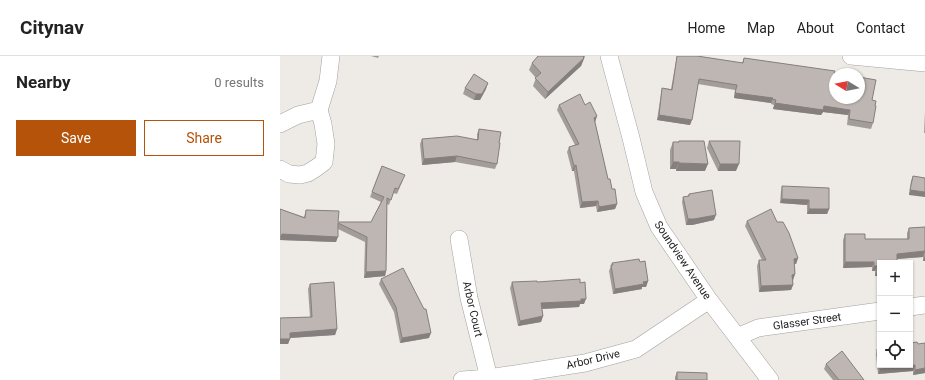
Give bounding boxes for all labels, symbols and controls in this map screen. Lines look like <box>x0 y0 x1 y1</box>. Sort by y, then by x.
text: Citynav <box>20 16 84 39</box>
text: Home <box>687 20 725 36</box>
text: Map <box>747 20 775 36</box>
text: About <box>797 20 834 36</box>
text: Contact <box>856 20 905 36</box>
north arrow <box>829 68 865 104</box>
text: Nearby <box>16 72 71 92</box>
text: 0 results <box>214 75 264 90</box>
button: Save <box>16 120 136 156</box>
button: Share <box>144 120 264 156</box>
street label: Soundview Avenue <box>651 219 714 302</box>
map controls <box>877 260 913 368</box>
button: + <box>877 260 913 296</box>
street label: Arbor Court <box>460 280 485 339</box>
button: − <box>877 296 913 332</box>
street label: Glasser Street <box>772 310 842 333</box>
button: locate <box>877 332 913 368</box>
street label: Arbor Drive <box>565 347 621 372</box>

